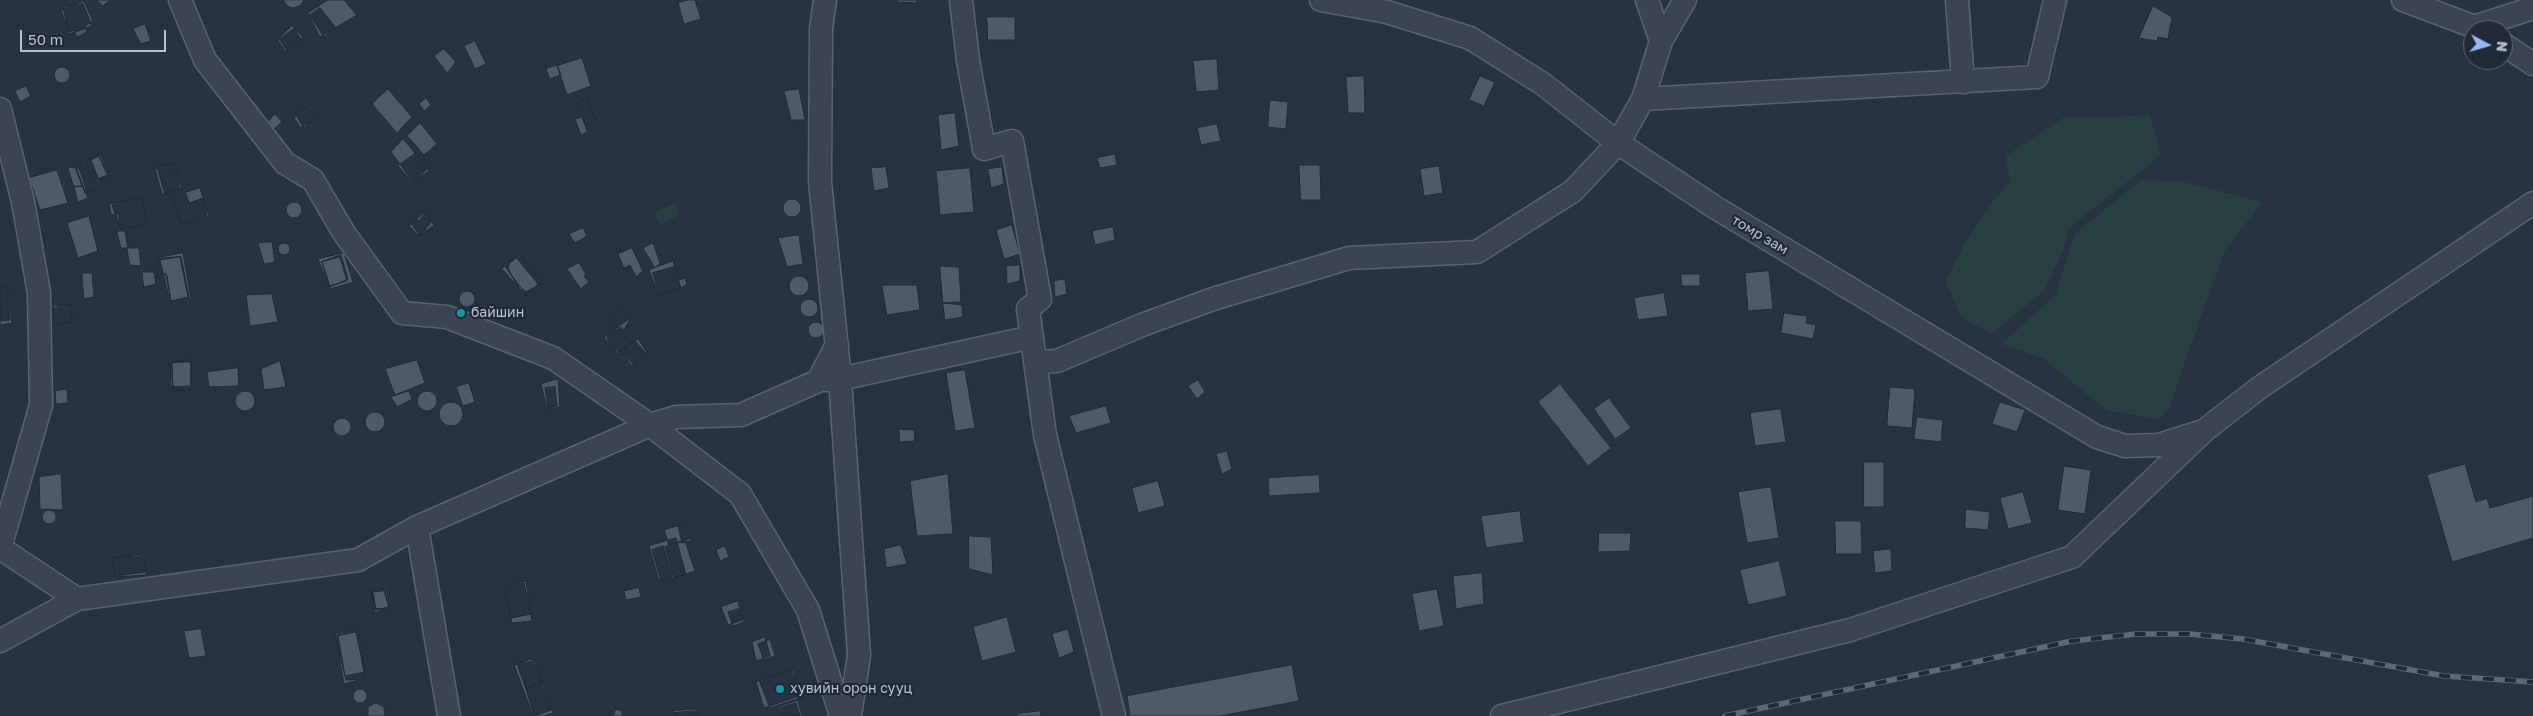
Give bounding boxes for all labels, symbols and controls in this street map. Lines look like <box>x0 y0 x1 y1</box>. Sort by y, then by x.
scale bar <box>22 20 169 52</box>
north arrow <box>2463 20 2513 70</box>
text: 50 m <box>28 30 63 48</box>
text: N <box>2493 40 2511 53</box>
street label: томр зам <box>1729 212 1791 258</box>
place label: байшин <box>471 305 524 321</box>
marker: байшин <box>455 307 467 319</box>
place label: хувийн орон сууц <box>790 681 912 697</box>
marker: хувийн орон сууц <box>774 683 786 695</box>

